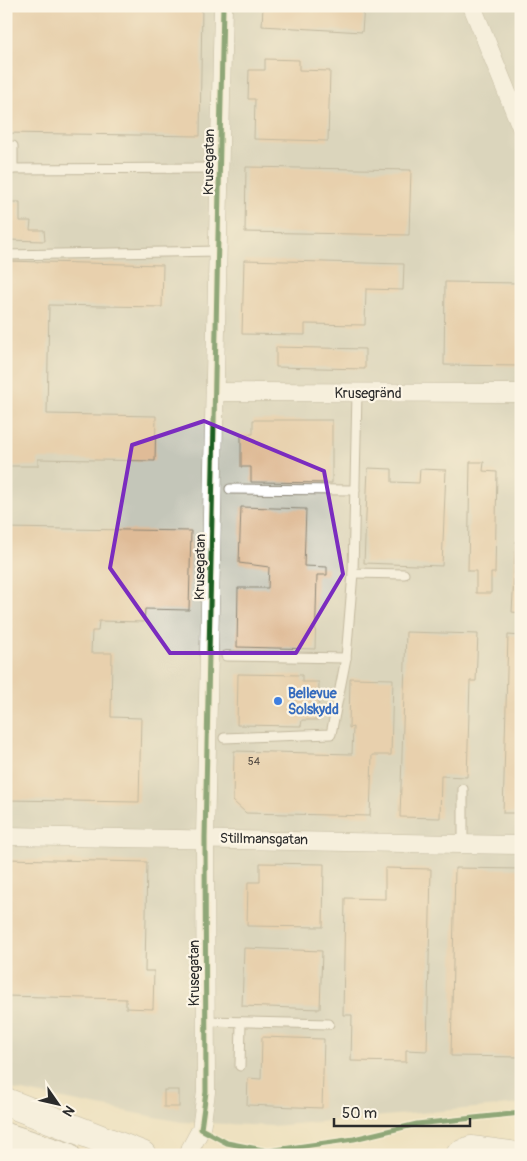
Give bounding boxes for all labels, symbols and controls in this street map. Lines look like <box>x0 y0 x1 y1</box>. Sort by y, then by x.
street label: Krusegatan <box>200 129 218 195</box>
street label: Krusegränd <box>334 385 402 402</box>
street label: Krusegatan <box>191 534 209 600</box>
place label: Bellevue Solskydd <box>288 685 339 718</box>
marker: Bellevue Solskydd <box>272 695 284 707</box>
house number: 54 <box>248 755 261 768</box>
street label: Stillmansgatan <box>220 830 308 848</box>
street label: Krusegatan <box>186 940 203 1006</box>
north arrow <box>32 1078 82 1128</box>
scale bar <box>334 1096 471 1128</box>
text: N <box>59 1102 78 1120</box>
text: 50 m <box>342 1104 377 1123</box>

